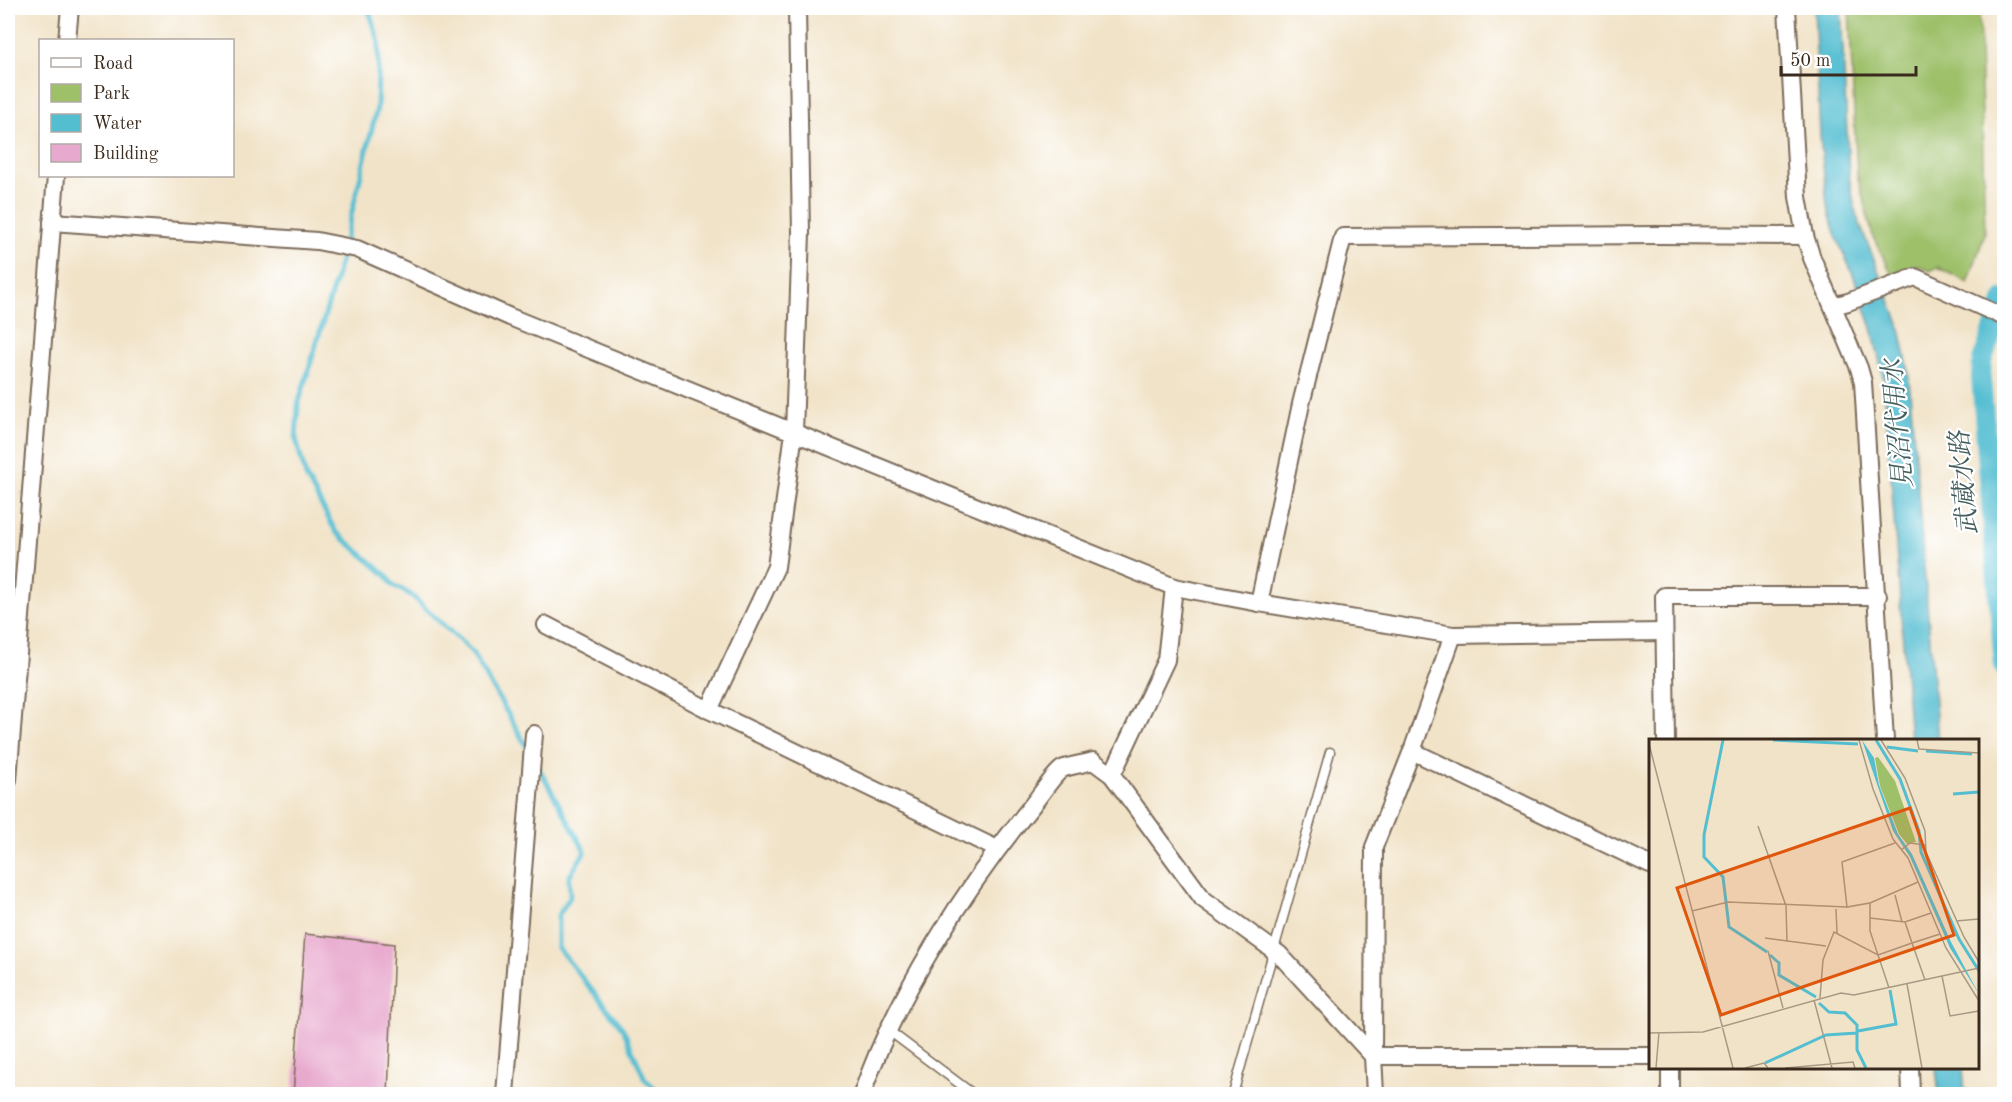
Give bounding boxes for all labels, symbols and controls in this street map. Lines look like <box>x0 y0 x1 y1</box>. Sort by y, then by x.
legend <box>39 39 234 177</box>
scale bar <box>1781 39 1916 77</box>
text: 50 m <box>1790 52 1830 70</box>
text: Road <box>93 55 133 73</box>
text: Park <box>93 85 130 103</box>
text: Water <box>93 115 142 133</box>
text: Building <box>93 145 159 163</box>
water label: 見沼代用水 <box>1878 355 1918 490</box>
water label: 武蔵水路 <box>1945 428 1982 536</box>
inset map <box>1649 739 1979 1069</box>

